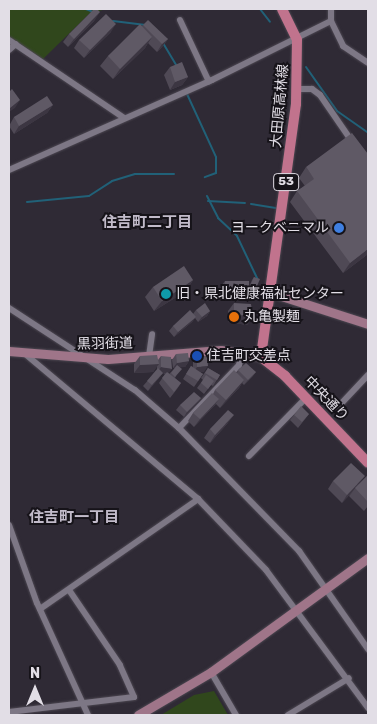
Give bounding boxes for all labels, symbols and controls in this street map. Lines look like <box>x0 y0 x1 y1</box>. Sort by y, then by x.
street label: 大田原高林線 <box>268 63 292 149</box>
road number: 53 <box>272 172 300 192</box>
district label: 住吉町二丁目 <box>102 214 192 232</box>
place label: ヨークベニマル <box>231 220 329 236</box>
marker: ヨークベニマル <box>333 222 345 234</box>
place label: 旧・県北健康福祉センター <box>176 286 344 302</box>
marker: 旧・県北健康福祉センター <box>160 288 172 300</box>
place label: 丸亀製麺 <box>244 309 300 325</box>
marker: 丸亀製麺 <box>228 311 240 323</box>
street label: 黒羽街道 <box>77 335 133 353</box>
place label: 住吉町交差点 <box>207 348 291 364</box>
marker: 住吉町交差点 <box>191 350 203 362</box>
street label: 中央通り <box>301 373 351 425</box>
district label: 住吉町一丁目 <box>29 509 119 527</box>
north arrow <box>10 664 60 714</box>
text: N <box>30 665 40 682</box>

